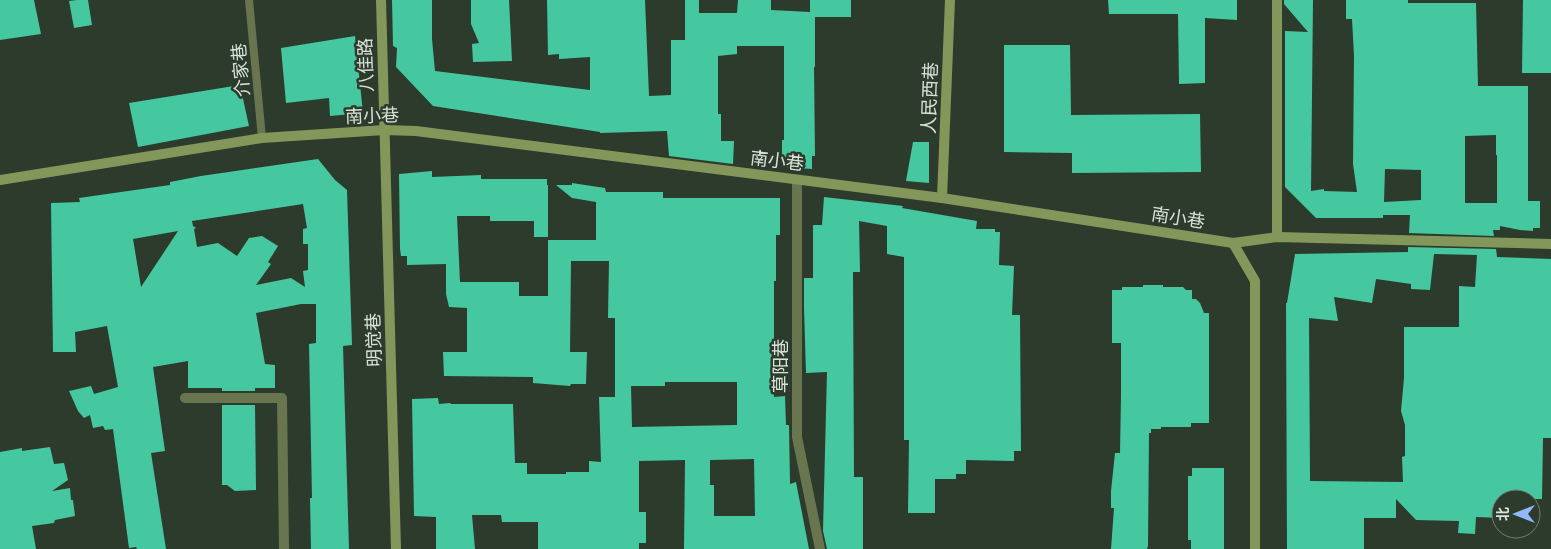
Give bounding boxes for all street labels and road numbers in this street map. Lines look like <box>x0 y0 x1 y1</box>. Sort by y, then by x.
street label: 八佳路 <box>353 38 379 92</box>
street label: 介家巷 <box>227 42 255 98</box>
street label: 人民西巷 <box>917 62 943 134</box>
street label: 南小巷 <box>345 103 399 129</box>
street label: 南小巷 <box>749 146 805 176</box>
street label: 南小巷 <box>1149 202 1207 234</box>
street label: 明觉巷 <box>361 313 387 367</box>
street label: 草阳巷 <box>769 339 793 393</box>

